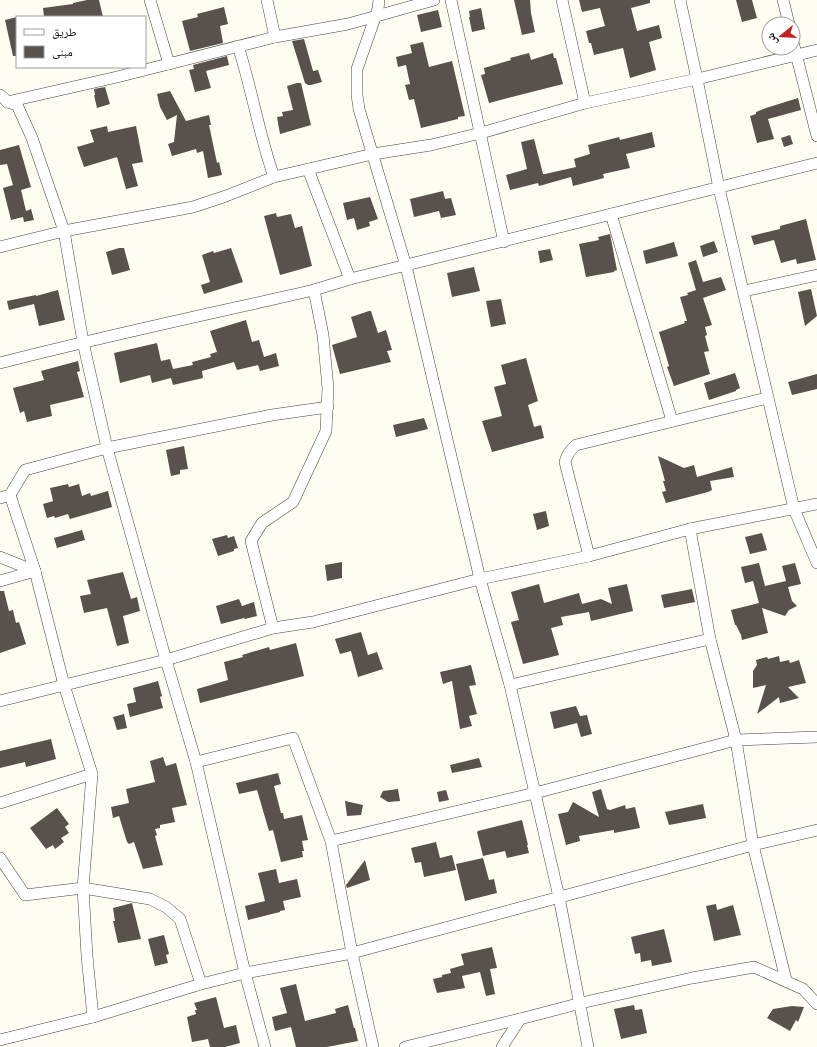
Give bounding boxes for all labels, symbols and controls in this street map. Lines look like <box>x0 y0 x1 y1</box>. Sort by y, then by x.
legend <box>16 16 146 68</box>
north arrow <box>761 16 801 56</box>
text: طريق <box>52 24 77 39</box>
text: ش <box>763 31 781 47</box>
text: مبنى <box>52 44 73 59</box>

